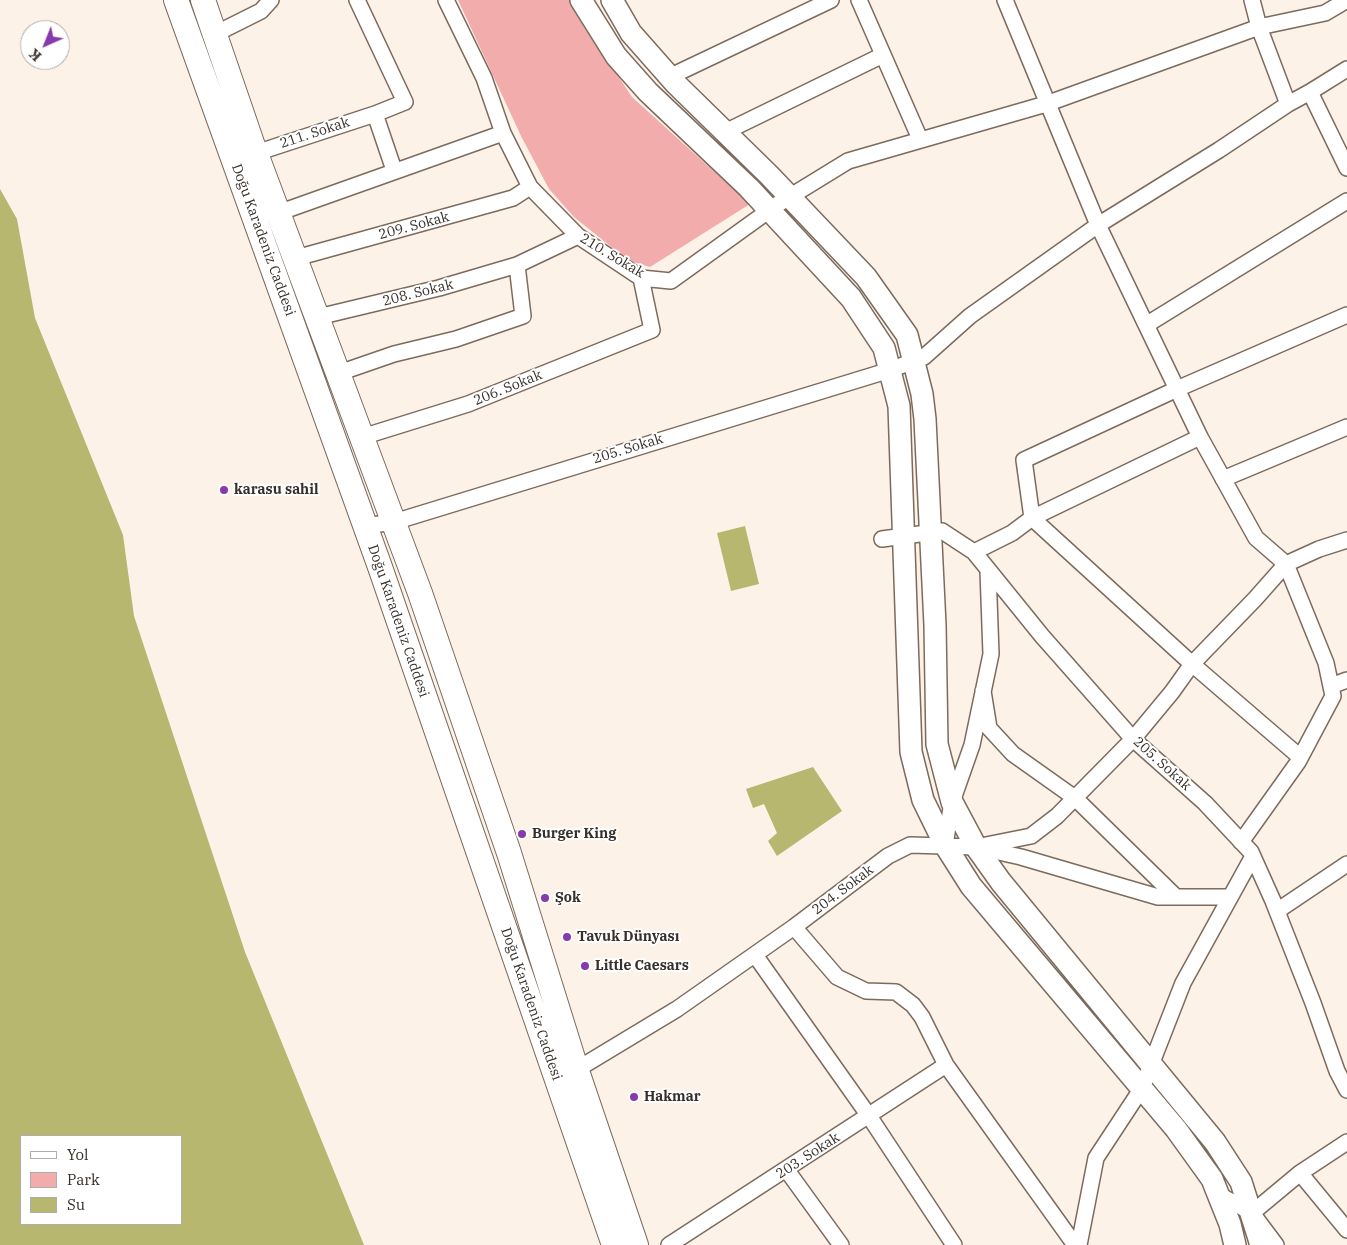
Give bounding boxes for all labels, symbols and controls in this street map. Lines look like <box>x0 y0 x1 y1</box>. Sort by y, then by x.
north arrow <box>20 20 70 70</box>
text: K <box>25 45 45 65</box>
street label: 211. Sokak <box>278 114 352 152</box>
street label: Doğu Karadeniz Caddesi <box>228 162 298 318</box>
street label: 209. Sokak <box>377 209 451 243</box>
street label: 210. Sokak <box>577 230 647 282</box>
street label: 208. Sokak <box>381 276 455 310</box>
street label: 206. Sokak <box>471 367 545 409</box>
street label: 205. Sokak <box>591 430 665 468</box>
place label: karasu sahil <box>234 482 318 498</box>
marker: karasu sahil <box>218 484 230 496</box>
street label: Doğu Karadeniz Caddesi <box>364 542 432 700</box>
street label: 205. Sokak <box>1130 734 1194 794</box>
place label: Burger King <box>532 826 616 842</box>
marker: Burger King <box>516 828 528 840</box>
street label: 204. Sokak <box>809 862 877 918</box>
place label: Şok <box>555 890 581 906</box>
marker: Şok <box>539 892 551 904</box>
street label: Doğu Karadeniz Caddesi <box>497 925 565 1083</box>
place label: Tavuk Dünyası <box>577 929 679 945</box>
marker: Tavuk Dünyası <box>561 931 573 943</box>
place label: Little Caesars <box>595 958 689 974</box>
marker: Little Caesars <box>579 960 591 972</box>
place label: Hakmar <box>644 1089 701 1105</box>
marker: Hakmar <box>628 1091 640 1103</box>
street label: 203. Sokak <box>773 1129 843 1183</box>
legend <box>20 1135 182 1225</box>
text: Yol <box>67 1145 88 1164</box>
text: Park <box>67 1170 100 1189</box>
text: Su <box>67 1195 85 1214</box>

